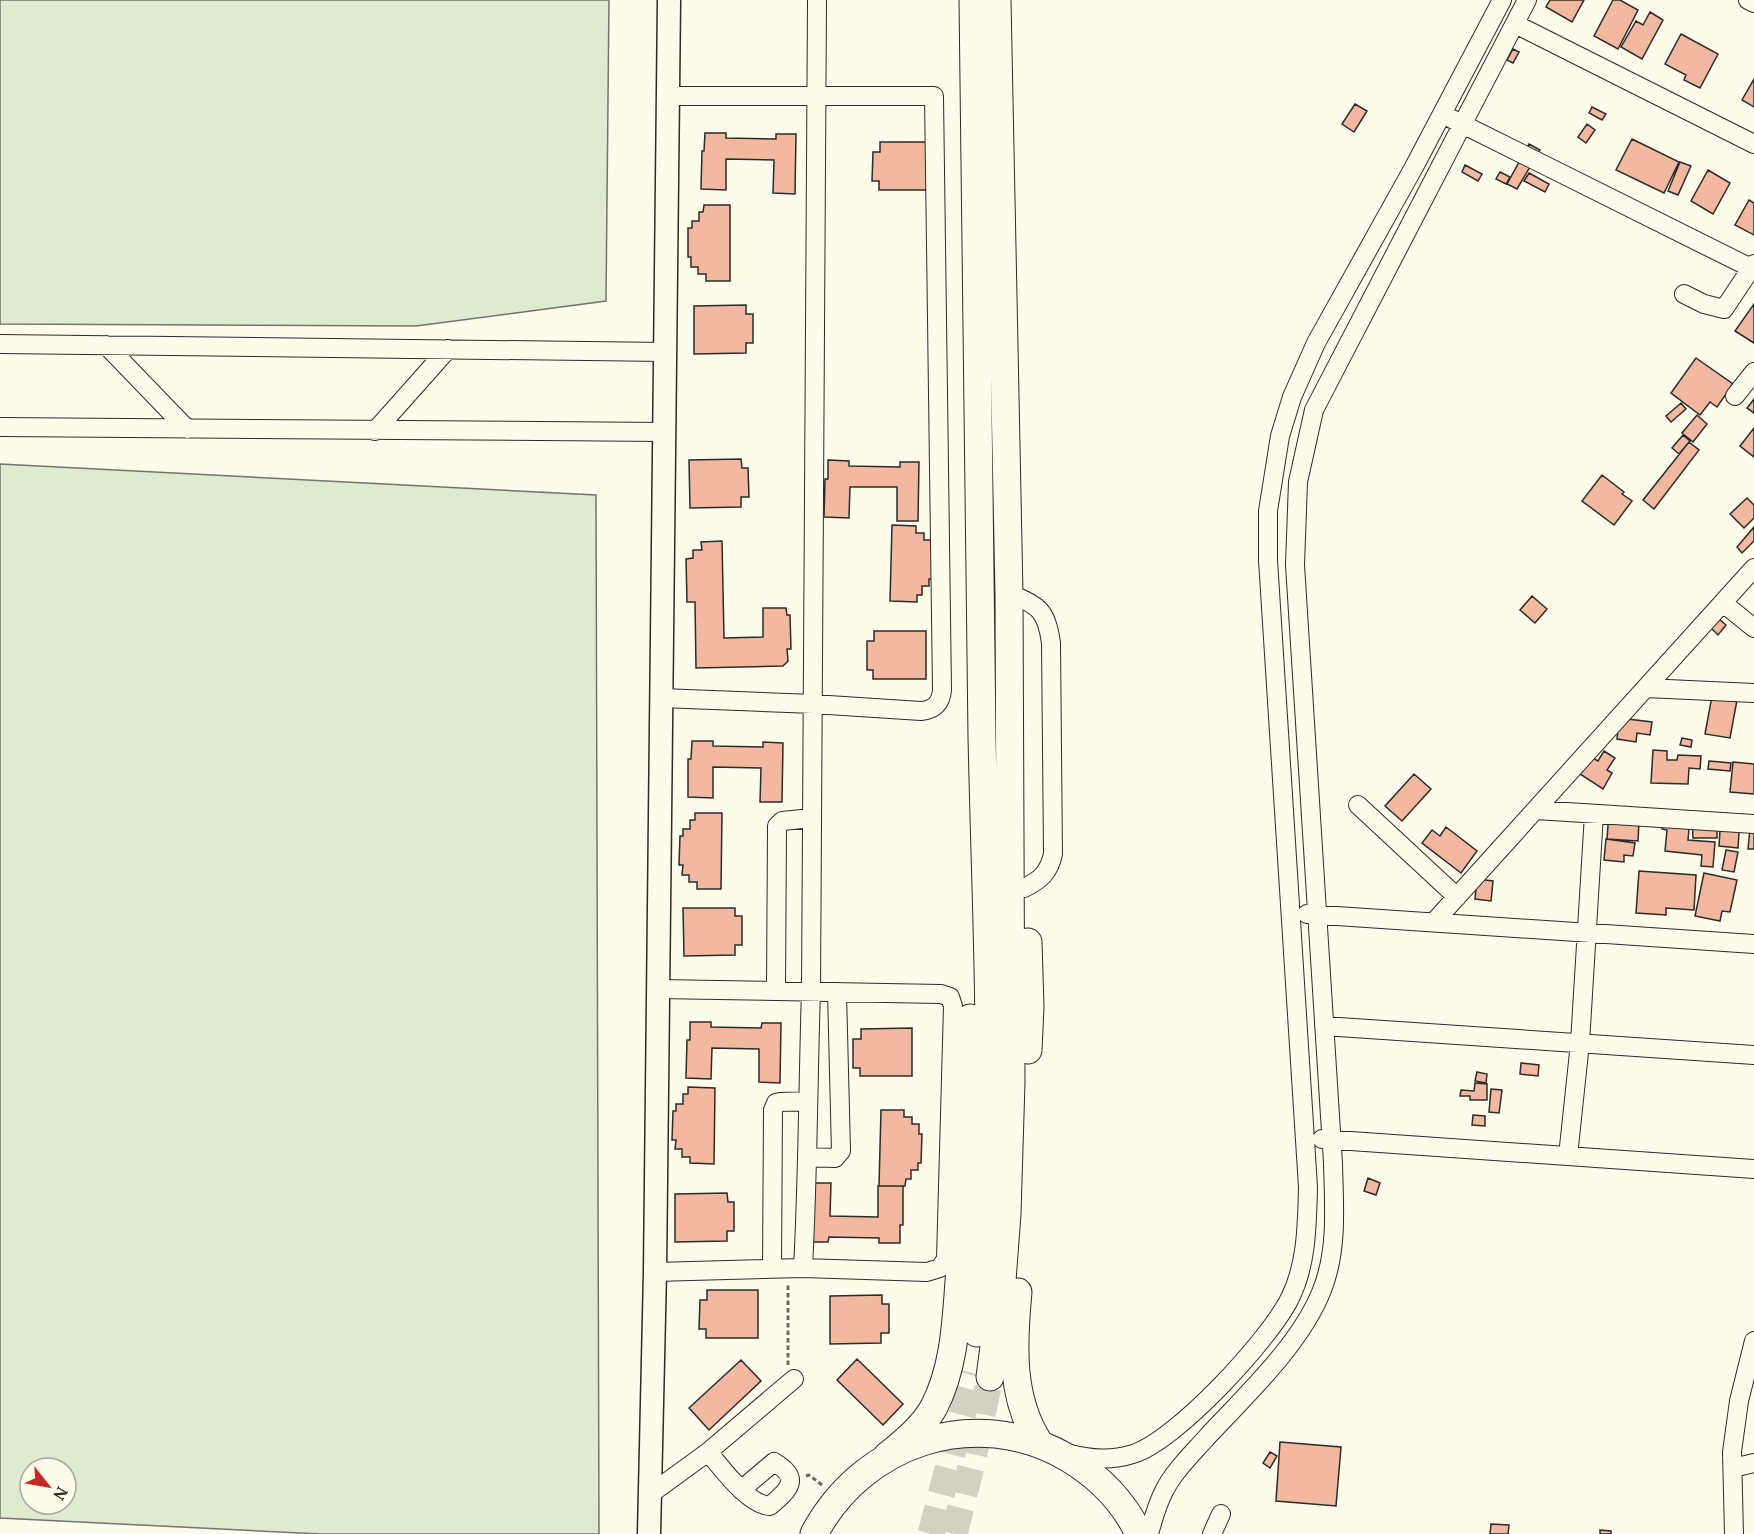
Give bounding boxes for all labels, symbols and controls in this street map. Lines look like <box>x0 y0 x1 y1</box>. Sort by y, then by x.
north arrow <box>18 1456 78 1516</box>
text: N <box>48 1483 73 1505</box>

